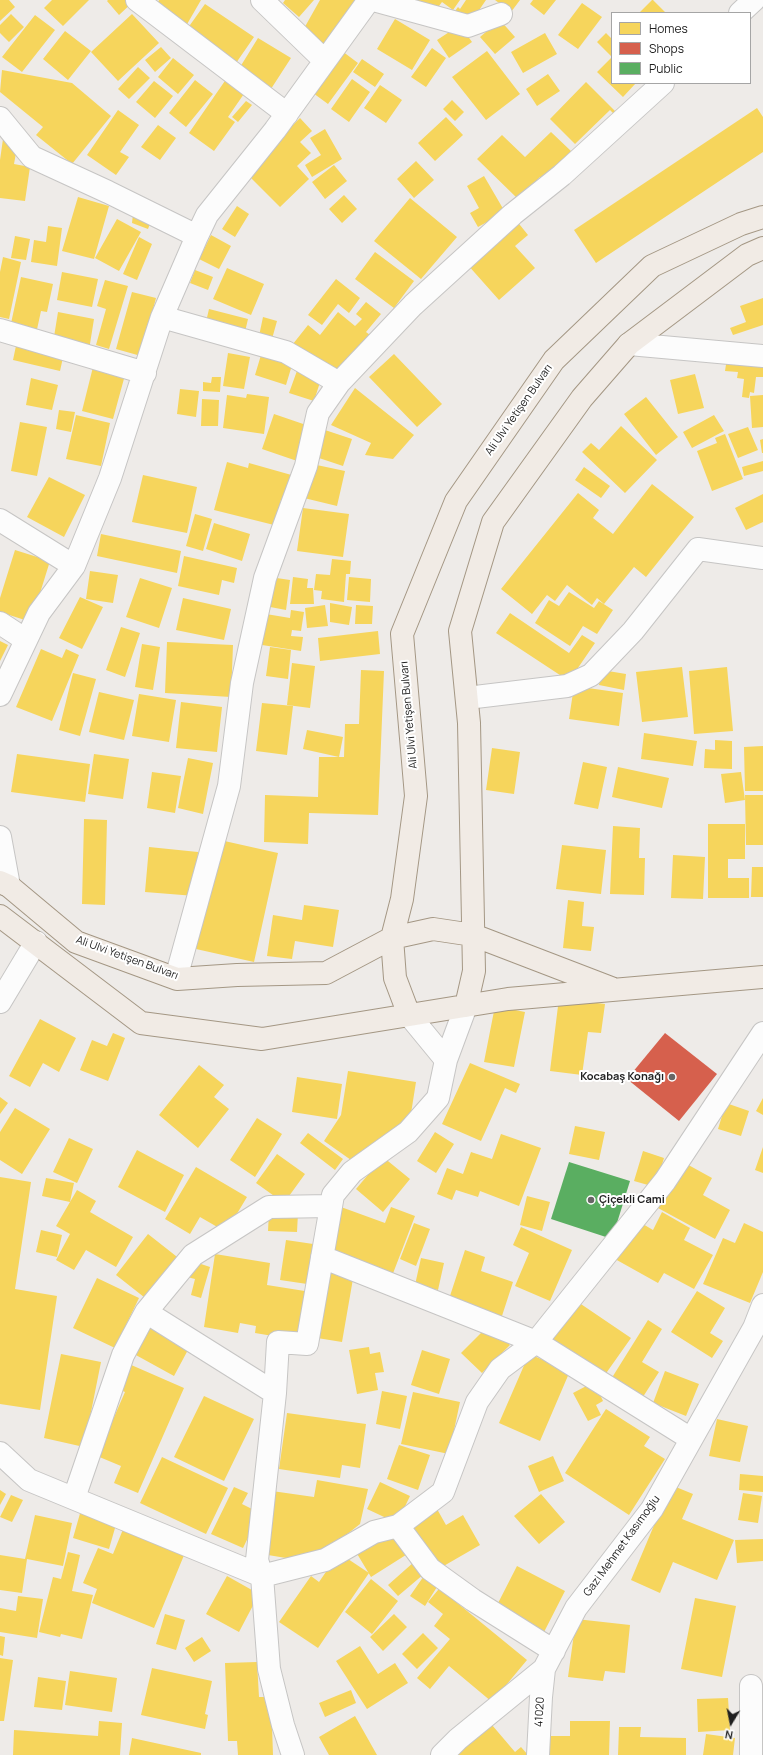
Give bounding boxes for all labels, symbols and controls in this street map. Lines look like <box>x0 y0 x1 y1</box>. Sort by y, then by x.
legend <box>611 12 751 84</box>
text: Homes <box>649 20 688 37</box>
text: Shops <box>649 40 684 57</box>
text: Public <box>649 60 683 77</box>
street label: Ali Ulvi Yetişen Bulvarı <box>483 362 555 458</box>
street label: Ali Ulvi Yetişen Bulvarı <box>398 661 420 769</box>
street label: Ali Ulvi Yetişen Bulvarı <box>74 933 180 983</box>
place label: Kocabaş Konağı <box>580 1070 664 1084</box>
marker: Kocabaş Konağı <box>667 1072 677 1082</box>
place label: Çiçekli Cami <box>599 1193 665 1207</box>
marker: Çiçekli Cami <box>586 1195 596 1205</box>
street label: Gazi Mehmet Kasımoğlu <box>581 1493 663 1599</box>
street label: 41020 <box>533 1696 547 1728</box>
north arrow <box>711 1703 751 1743</box>
text: N <box>724 1727 734 1743</box>

